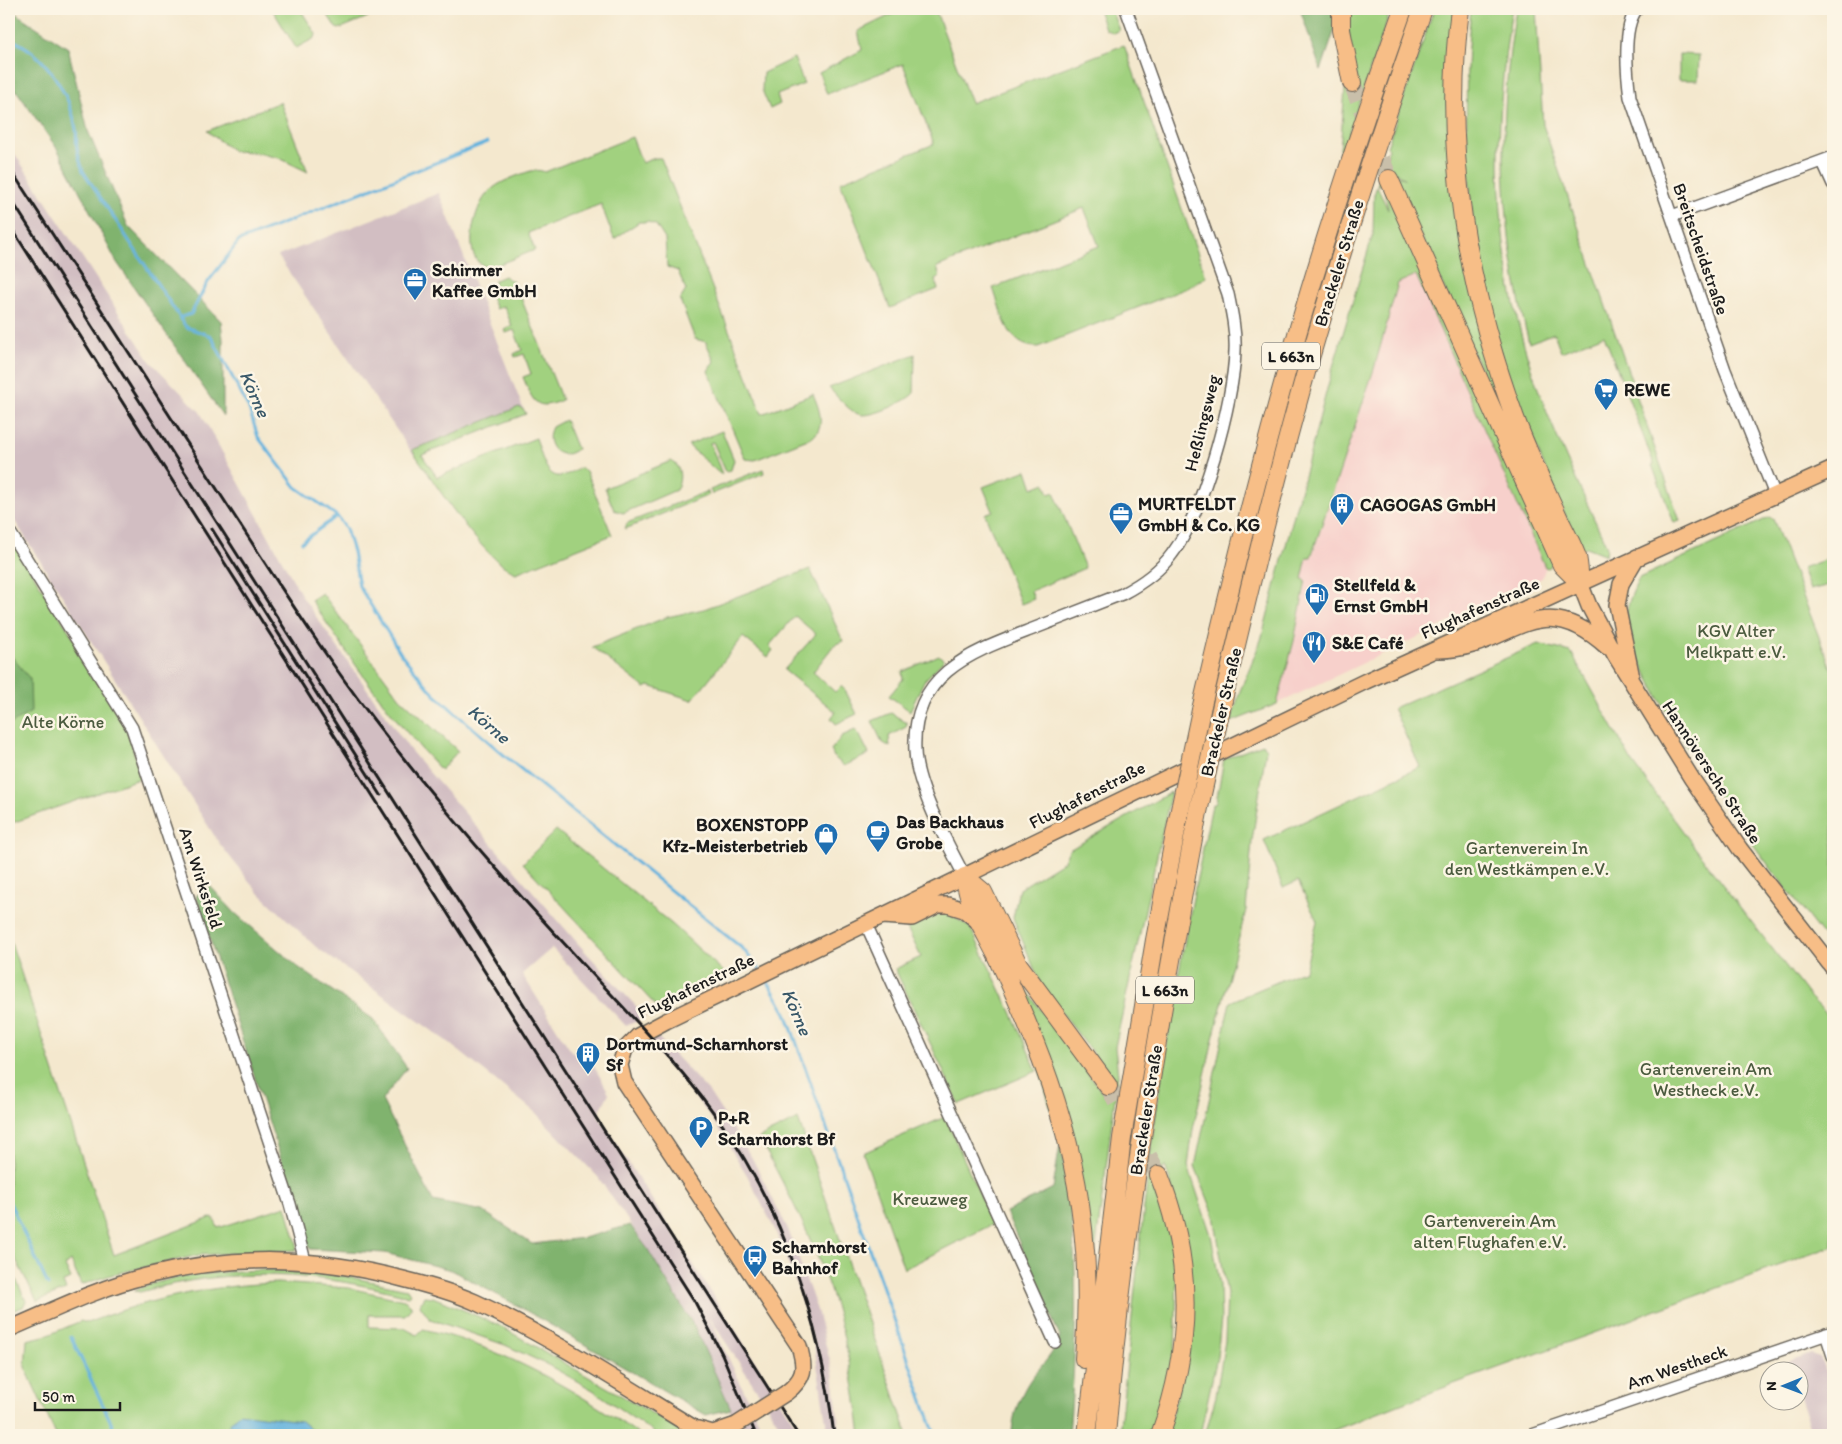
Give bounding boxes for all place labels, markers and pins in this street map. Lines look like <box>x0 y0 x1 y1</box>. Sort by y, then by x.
place label: Schirmer Kaffee GmbH <box>432 259 537 302</box>
office icon: Schirmer Kaffee GmbH <box>402 267 428 301</box>
supermarket icon: REWE <box>1593 377 1619 411</box>
place label: REWE <box>1624 379 1670 401</box>
building icon: CAGOGAS GmbH <box>1329 492 1355 526</box>
place label: MURTFELDT GmbH & Co. KG <box>1138 493 1260 536</box>
place label: CAGOGAS GmbH <box>1360 494 1496 516</box>
office icon: MURTFELDT GmbH & Co. KG <box>1108 501 1134 535</box>
place label: Stellfeld & Ernst GmbH <box>1334 574 1428 617</box>
fuel station icon: Stellfeld & Ernst GmbH <box>1304 582 1330 616</box>
restaurant icon: S&E Café <box>1301 630 1327 664</box>
place label: S&E Café <box>1332 632 1404 654</box>
place label: Das Backhaus Grobe <box>896 811 1004 854</box>
place label: BOXENSTOPP Kfz-Meisterbetrieb <box>662 814 809 857</box>
cafe icon: Das Backhaus Grobe <box>865 819 891 853</box>
shop icon: BOXENSTOPP Kfz-Meisterbetrieb <box>813 822 839 856</box>
place label: Dortmund-Scharnhorst Sf <box>606 1033 788 1076</box>
building icon: Dortmund-Scharnhorst Sf <box>575 1041 601 1075</box>
place label: P+R Scharnhorst Bf <box>718 1107 836 1150</box>
parking icon: P+R Scharnhorst Bf <box>688 1115 714 1149</box>
place label: Scharnhorst Bahnhof <box>772 1236 867 1279</box>
bus stop icon: Scharnhorst Bahnhof <box>742 1244 768 1278</box>

